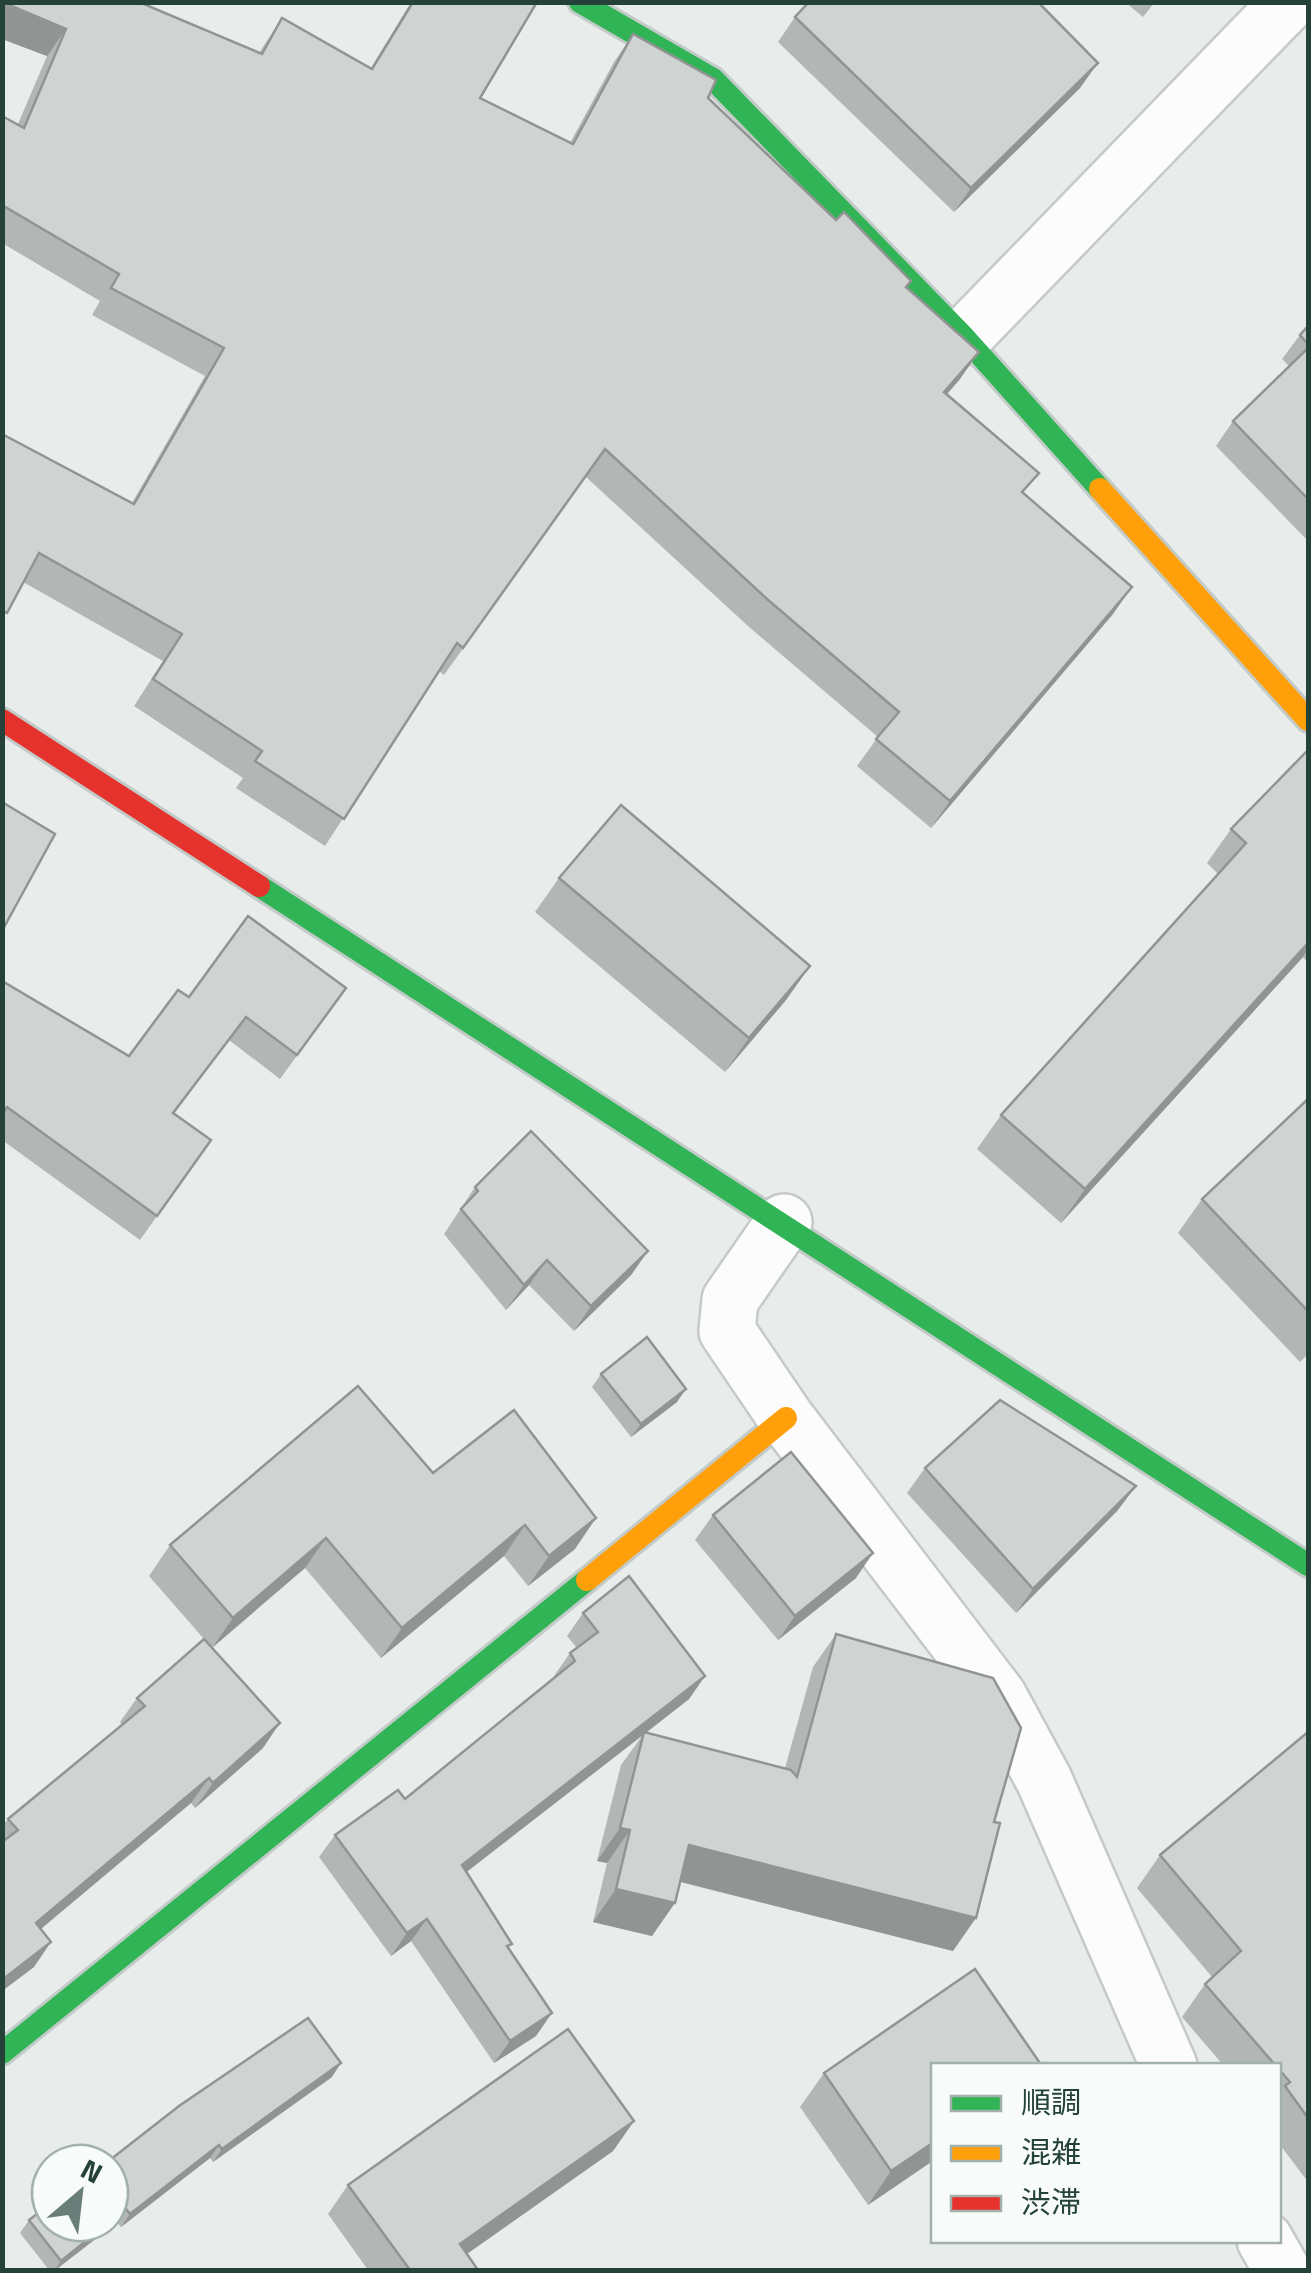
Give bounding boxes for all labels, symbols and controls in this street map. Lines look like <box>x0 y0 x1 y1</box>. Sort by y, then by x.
legend <box>931 2063 1281 2243</box>
text: 順調 <box>1021 2079 1081 2125</box>
text: 混雑 <box>1021 2129 1081 2175</box>
north arrow <box>30 2143 130 2243</box>
text: N <box>73 2147 111 2194</box>
text: 渋滞 <box>1021 2179 1081 2225</box>

